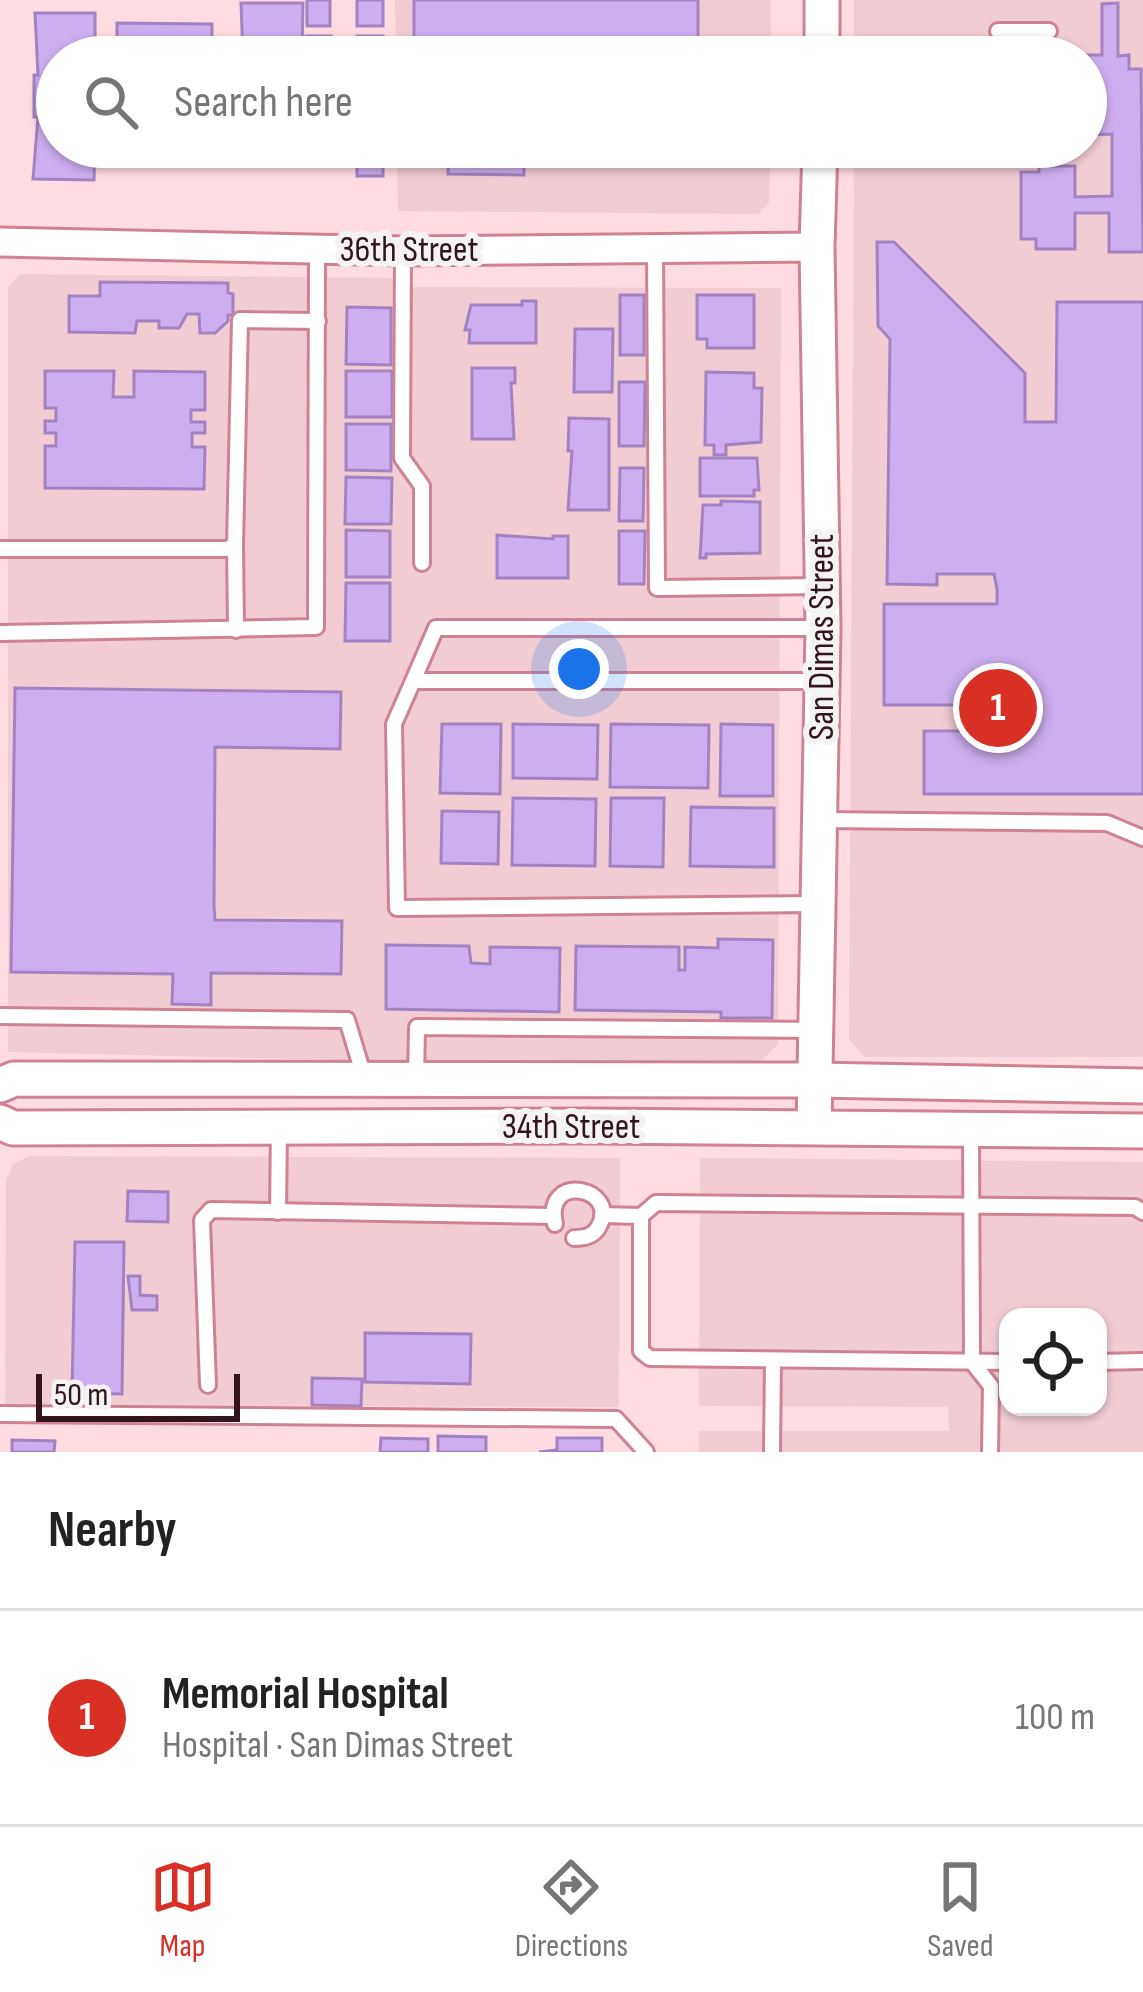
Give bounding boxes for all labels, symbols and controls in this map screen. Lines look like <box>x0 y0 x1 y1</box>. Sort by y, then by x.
search box <box>36 36 1107 168</box>
icon: search <box>78 69 144 135</box>
text: Search here <box>174 75 353 130</box>
street label: 36th Street <box>340 229 478 272</box>
street label: San Dimas Street <box>801 534 844 740</box>
your location <box>549 639 609 699</box>
pin: 1 <box>959 663 1037 753</box>
street label: 34th Street <box>502 1106 640 1149</box>
map controls <box>999 1308 1107 1416</box>
button: locate <box>999 1308 1107 1416</box>
scale bar <box>36 1368 240 1421</box>
text: 50 m <box>54 1375 108 1415</box>
text: Nearby <box>48 1500 177 1561</box>
text: Memorial Hospital <box>162 1667 449 1722</box>
text: 1 <box>79 1694 95 1741</box>
text: 100 m <box>1015 1694 1095 1741</box>
text: Hospital · San Dimas Street <box>162 1722 513 1769</box>
tab: Map <box>150 1854 216 1966</box>
tab: Directions <box>515 1854 628 1966</box>
tab: Saved <box>927 1854 993 1966</box>

